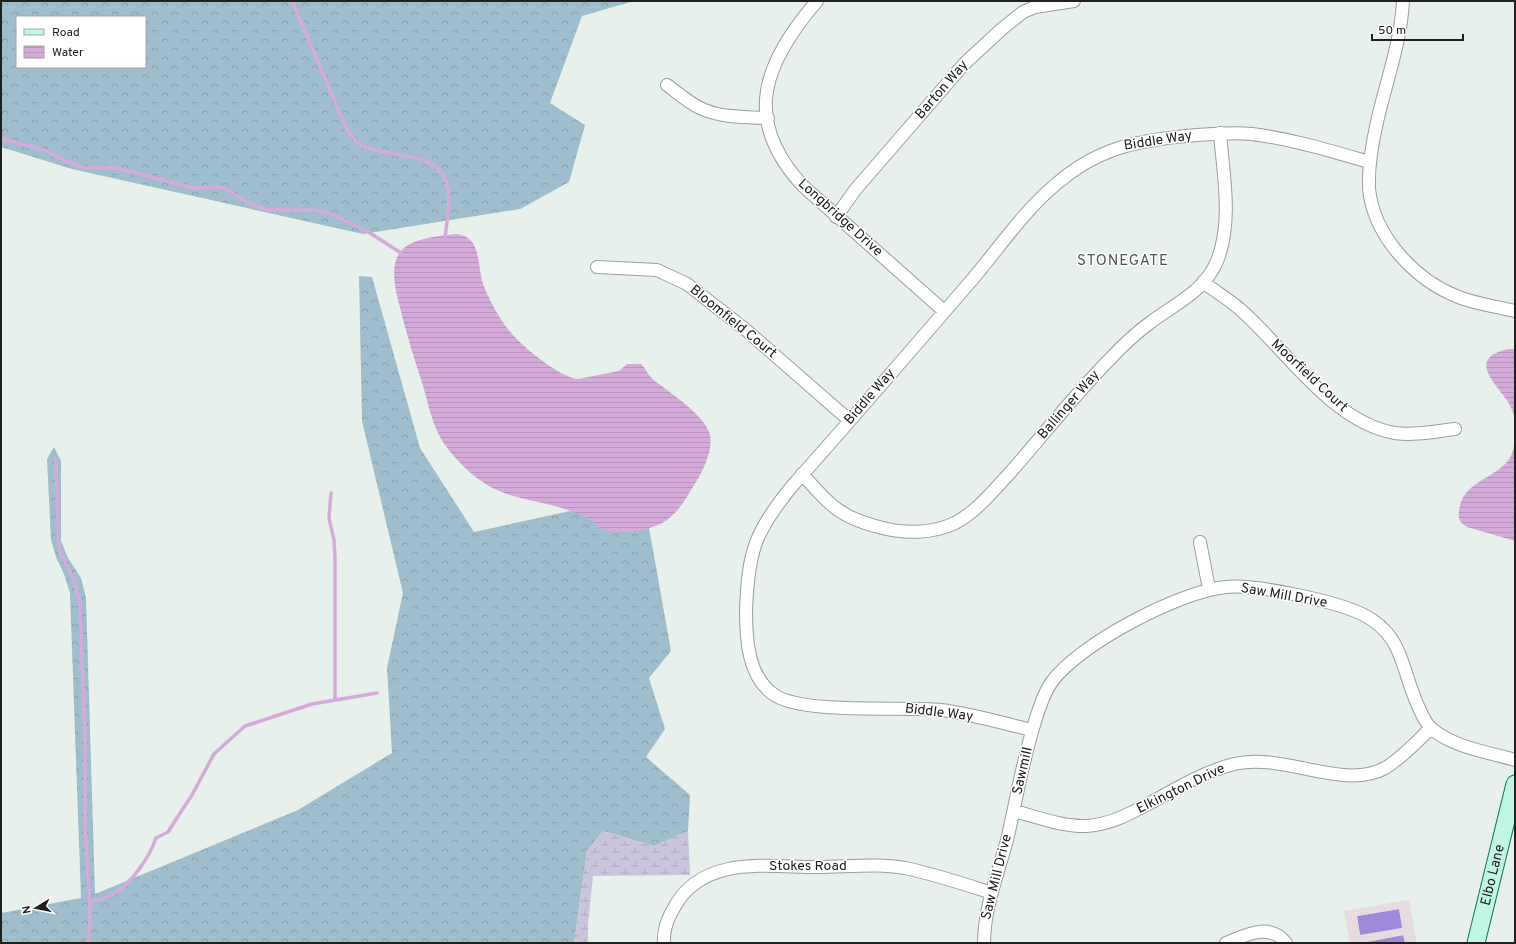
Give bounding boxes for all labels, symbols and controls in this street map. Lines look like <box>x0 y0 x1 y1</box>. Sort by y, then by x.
legend <box>16 16 146 68</box>
scale bar <box>1372 16 1463 42</box>
text: 50 m <box>1378 23 1406 39</box>
text: Road <box>52 25 80 41</box>
text: Water <box>52 45 84 61</box>
street label: Barton Way <box>912 57 972 123</box>
street label: Biddle Way <box>1123 127 1193 155</box>
street label: Longbridge Drive <box>794 176 886 260</box>
district label: STONEGATE <box>1077 252 1169 271</box>
street label: Bloomfield Court <box>686 282 780 362</box>
street label: Moorfield Court <box>1267 336 1351 416</box>
street label: Biddle Way <box>841 365 899 429</box>
street label: Ballinger Way <box>1034 367 1104 443</box>
street label: Saw Mill Drive <box>1239 580 1329 612</box>
street label: Biddle Way <box>904 700 974 726</box>
street label: Sawmill <box>1009 746 1037 796</box>
street label: Elkington Drive <box>1134 760 1228 818</box>
street label: Saw Mill Drive <box>978 832 1016 922</box>
street label: Elbo Lane <box>1477 843 1508 907</box>
street label: Stokes Road <box>769 858 847 875</box>
north arrow <box>16 888 56 928</box>
text: N <box>20 904 35 915</box>

